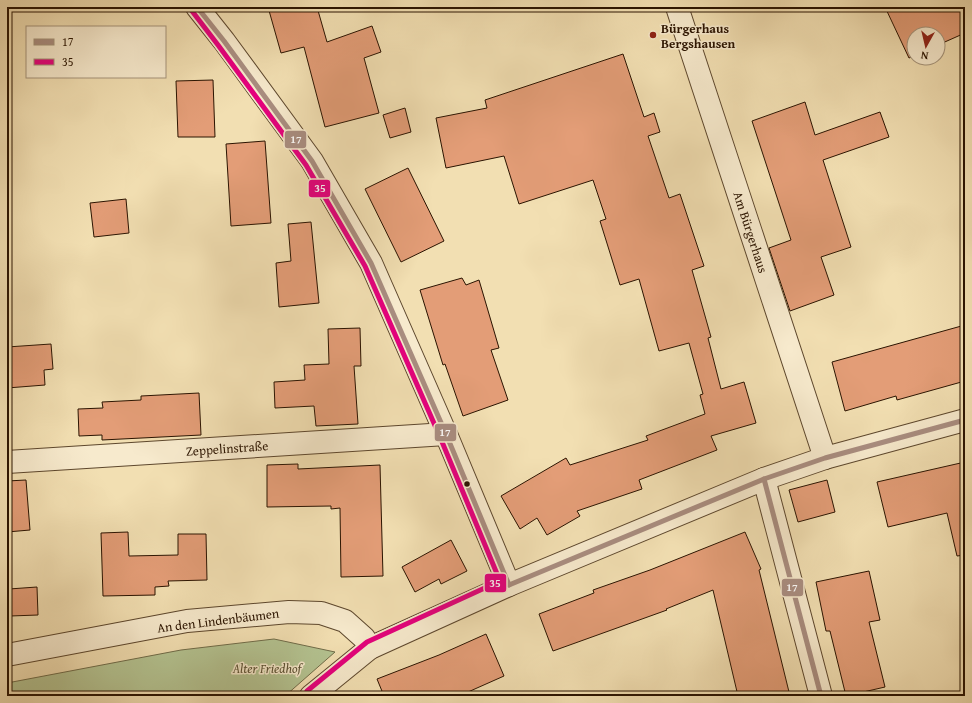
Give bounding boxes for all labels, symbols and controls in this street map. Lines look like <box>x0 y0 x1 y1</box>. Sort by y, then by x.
place label: Bürgerhaus Bergshausen <box>661 19 736 53</box>
legend <box>26 26 166 78</box>
north arrow <box>906 26 946 66</box>
marker: Bürgerhaus Bergshausen <box>648 30 658 40</box>
text: 17 <box>62 33 74 50</box>
text: N <box>919 47 929 64</box>
text: 35 <box>62 53 74 70</box>
line badge: 17 <box>284 130 307 149</box>
text: 17 <box>290 131 302 147</box>
line badge: 35 <box>308 179 331 198</box>
text: 35 <box>314 180 326 196</box>
street label: Am Bürgerhaus <box>728 189 773 275</box>
line badge: 17 <box>434 423 457 442</box>
text: 17 <box>439 424 451 440</box>
street label: Zeppelinstraße <box>185 436 269 461</box>
unlabelled marker <box>462 479 472 489</box>
line badge: 35 <box>484 573 507 593</box>
text: 35 <box>489 575 501 591</box>
line badge: 17 <box>781 578 804 597</box>
text: 17 <box>786 579 798 595</box>
street label: An den Lindenbäumen <box>156 603 281 637</box>
park label: Alter Friedhof <box>232 659 304 678</box>

